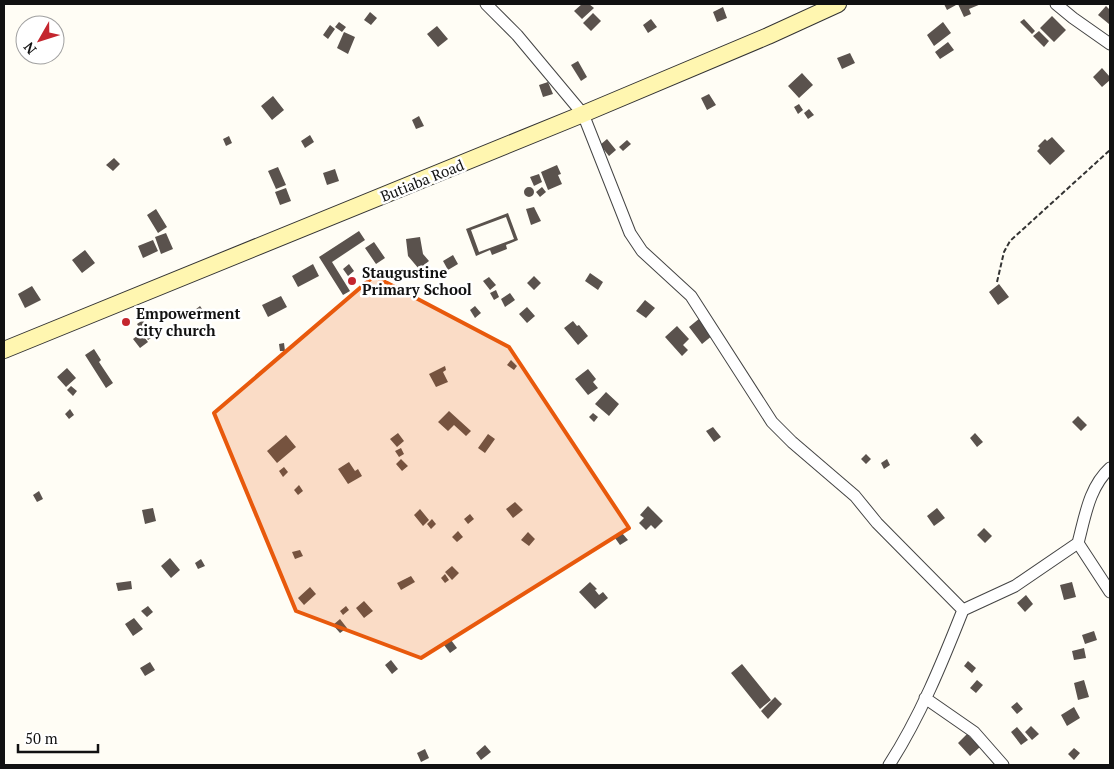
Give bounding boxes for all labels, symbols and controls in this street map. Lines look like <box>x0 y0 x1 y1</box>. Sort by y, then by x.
north arrow <box>15 15 65 65</box>
text: N <box>19 38 40 59</box>
street label: Butiaba Road <box>377 154 467 206</box>
place label: Staugustine Primary School <box>362 262 472 299</box>
marker: Staugustine Primary School <box>346 275 358 287</box>
place label: Empowerment city church <box>136 303 240 340</box>
marker: Empowerment city church <box>120 316 132 328</box>
scale bar <box>18 722 98 754</box>
text: 50 m <box>25 728 58 748</box>

